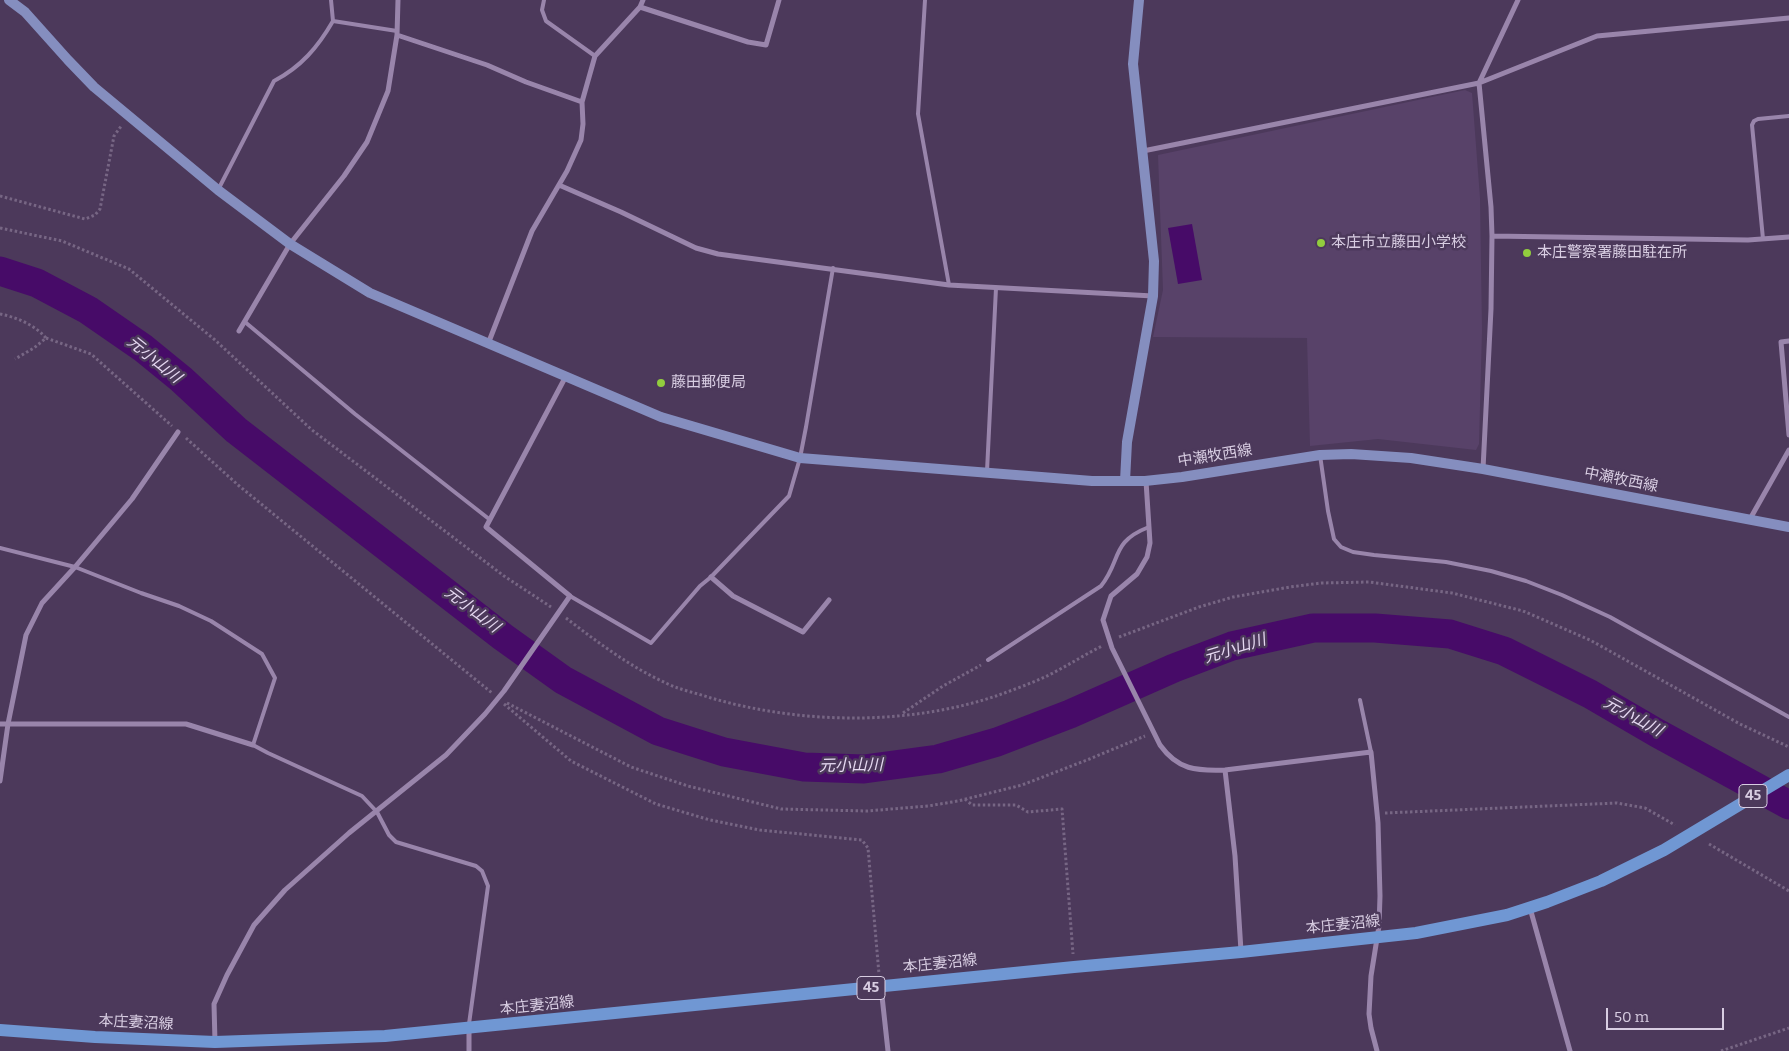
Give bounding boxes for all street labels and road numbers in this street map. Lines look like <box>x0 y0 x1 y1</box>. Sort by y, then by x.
street label: 中瀬牧西線 <box>1177 441 1253 471</box>
street label: 中瀬牧西線 <box>1582 464 1660 496</box>
road number: 45 <box>1739 784 1767 808</box>
street label: 本庄妻沼線 <box>1305 912 1381 938</box>
street label: 本庄妻沼線 <box>902 951 978 977</box>
road number: 45 <box>857 976 885 1000</box>
street label: 本庄妻沼線 <box>499 993 575 1019</box>
street label: 本庄妻沼線 <box>98 1012 174 1034</box>

